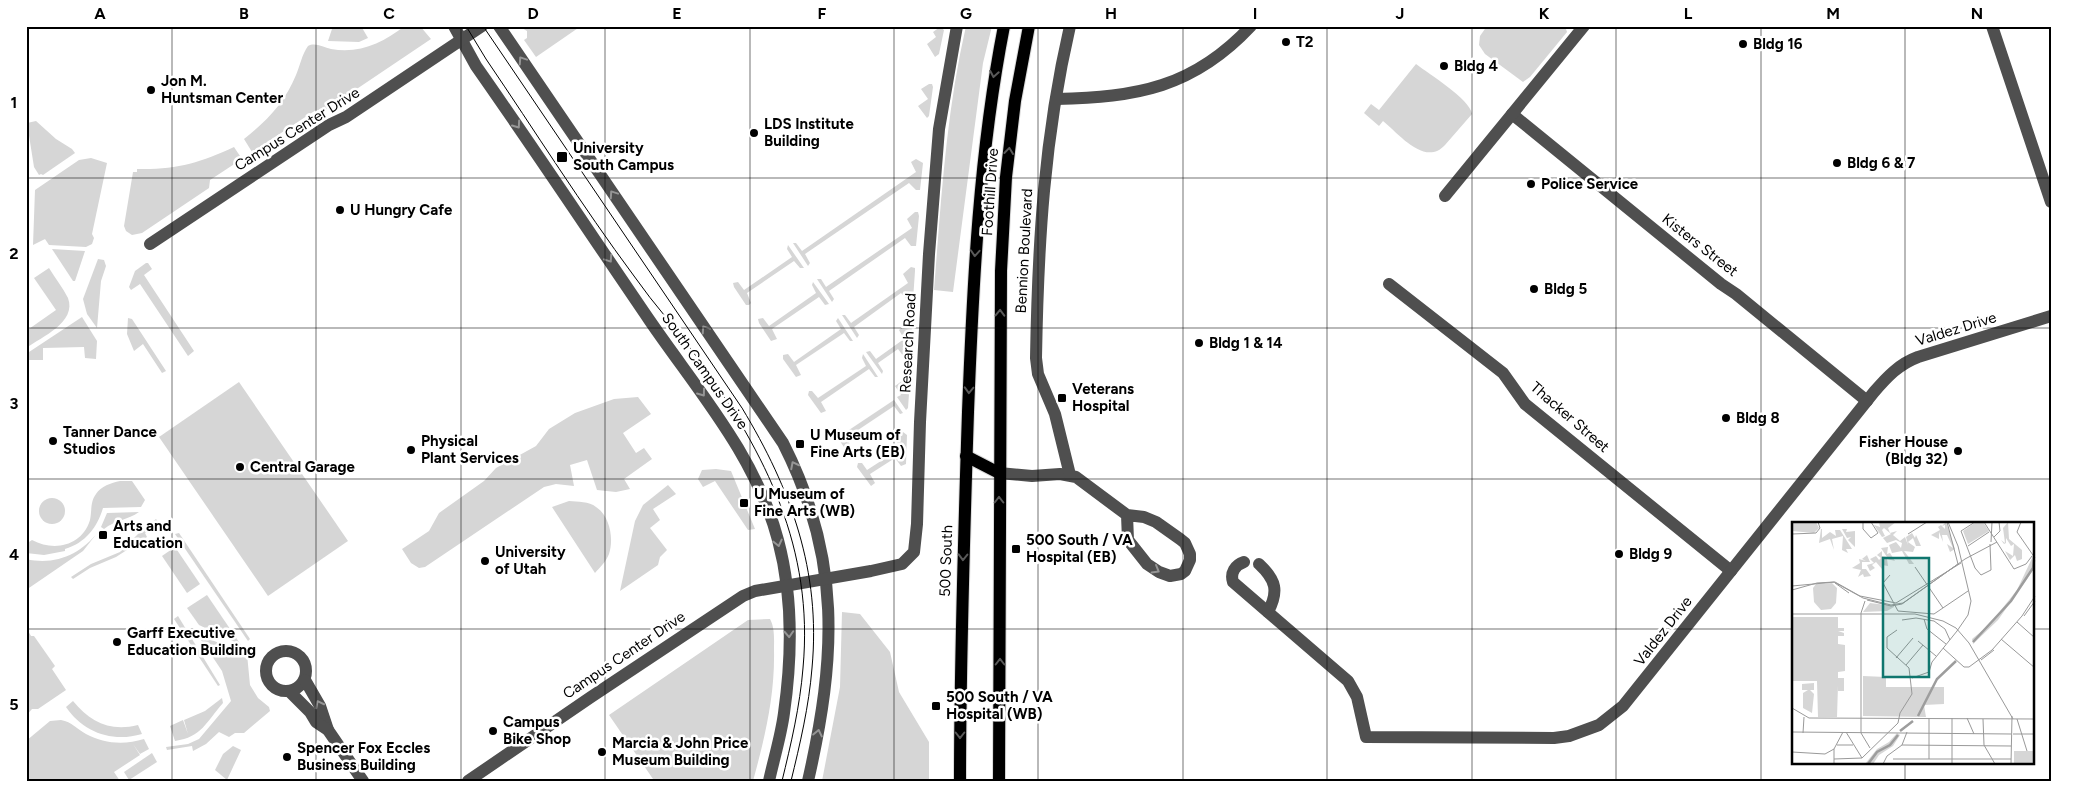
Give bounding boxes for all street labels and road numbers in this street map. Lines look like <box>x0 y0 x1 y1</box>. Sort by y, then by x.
street label: Campus Center Drive <box>231 83 363 175</box>
street label: Foothill Drive <box>978 147 1002 237</box>
street label: Bennion Boulevard <box>1012 188 1036 314</box>
street label: Kisters Street <box>1659 210 1742 280</box>
street label: Research Road <box>896 292 920 394</box>
street label: Valdez Drive <box>1913 308 1999 350</box>
street label: South Campus Drive <box>658 309 752 433</box>
street label: Thacker Street <box>1527 378 1613 456</box>
street label: 500 South <box>936 525 956 597</box>
street label: Valdez Drive <box>1630 593 1696 669</box>
street label: Campus Center Drive <box>559 607 689 703</box>

